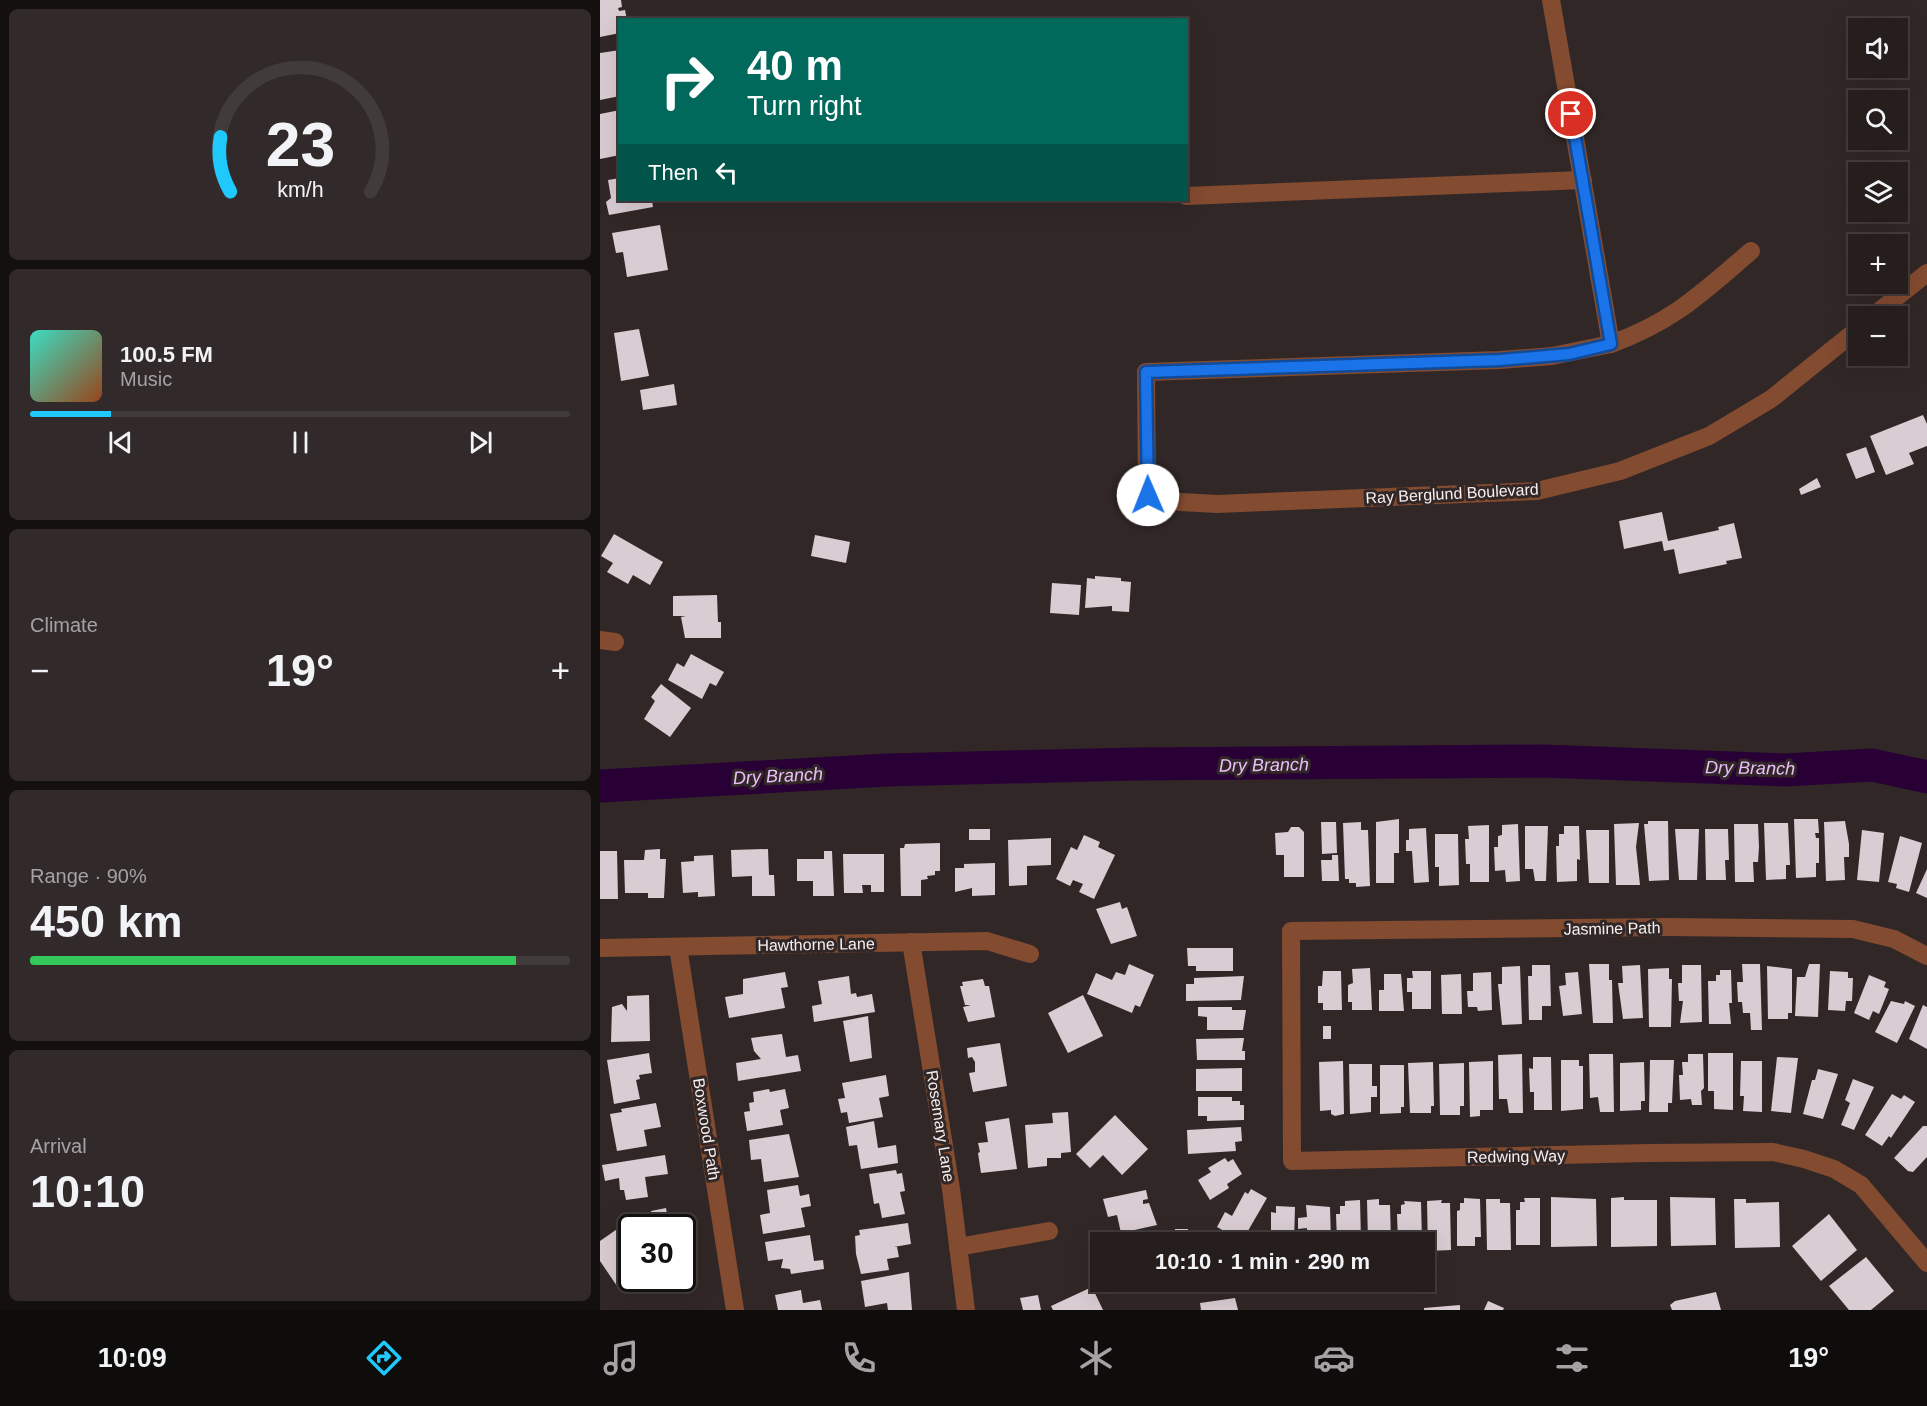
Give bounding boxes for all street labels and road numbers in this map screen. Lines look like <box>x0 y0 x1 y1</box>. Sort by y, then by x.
street label: Ray Berglund Boulevard <box>1365 480 1539 507</box>
street label: Jasmine Path <box>1563 919 1661 938</box>
street label: Hawthorne Lane <box>757 935 875 954</box>
street label: Rosemary Lane <box>923 1069 958 1183</box>
street label: Boxwood Path <box>690 1077 723 1181</box>
street label: Redwing Way <box>1467 1147 1565 1166</box>

